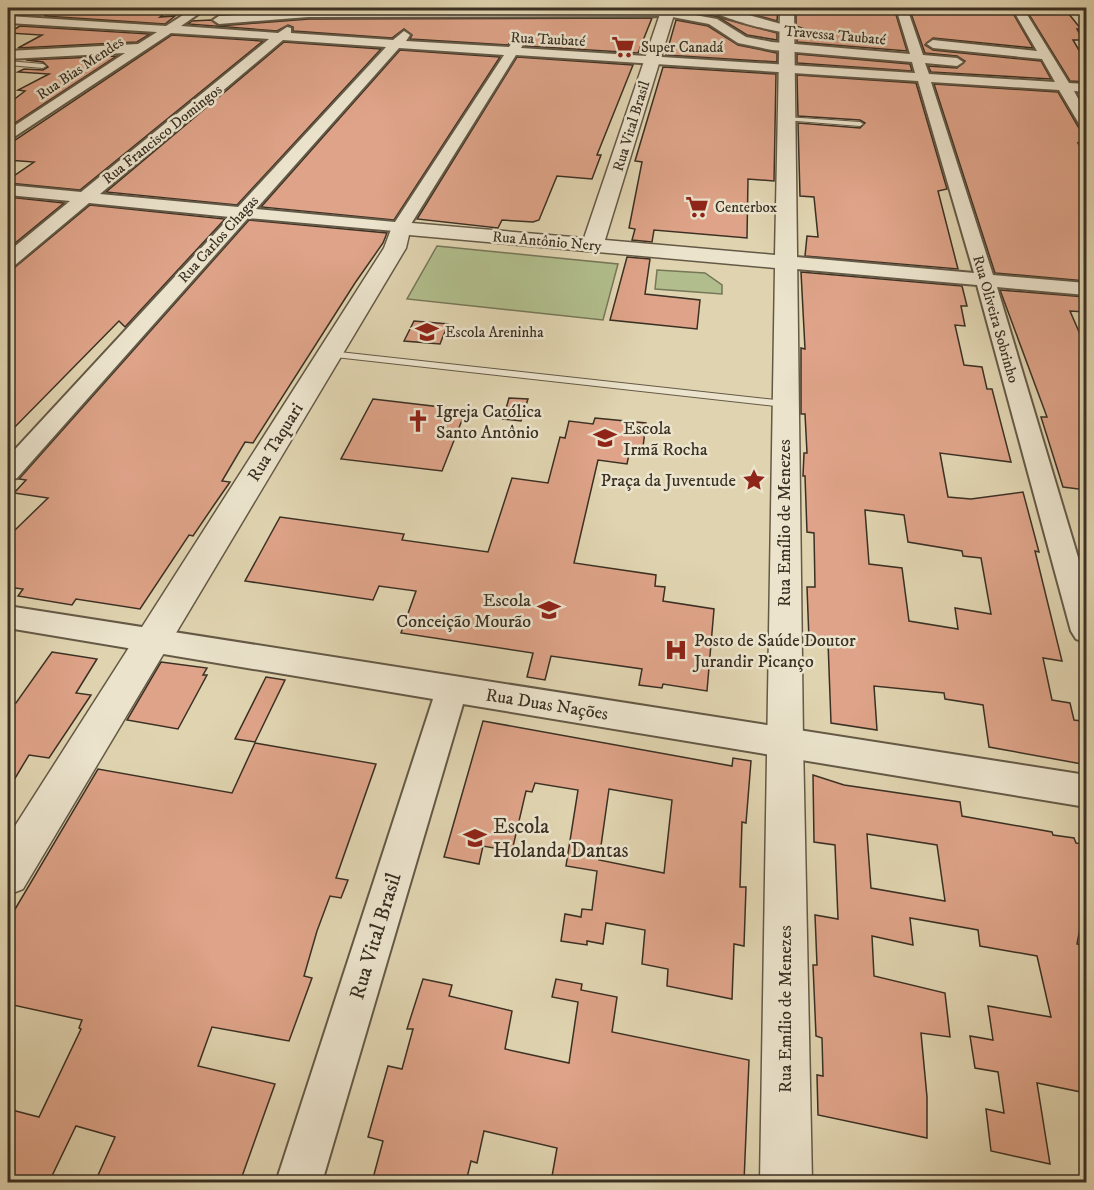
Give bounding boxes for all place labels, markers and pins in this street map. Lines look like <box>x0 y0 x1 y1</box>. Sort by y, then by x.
supermarket icon: Super Canadá <box>610 34 636 60</box>
place label: Super Canadá <box>641 38 724 57</box>
supermarket icon: Centerbox <box>684 194 710 220</box>
place label: Centerbox <box>715 198 778 217</box>
school or university icon: Escola Areninha <box>414 319 440 345</box>
place label: Escola Areninha <box>445 323 544 342</box>
place label: Igreja Católica Santo Antônio <box>436 401 542 444</box>
church icon: Igreja Católica Santo Antônio <box>405 408 431 434</box>
place label: Escola Irmã Rocha <box>623 418 708 461</box>
school or university icon: Escola Irmã Rocha <box>592 425 618 451</box>
place icon: Praça da Juventude <box>741 467 767 493</box>
place label: Praça da Juventude <box>600 470 736 492</box>
place label: Escola Conceição Mourão <box>396 590 531 633</box>
school or university icon: Escola Conceição Mourão <box>536 597 562 623</box>
place label: Posto de Saúde Doutor Jurandir Picanço <box>692 630 856 673</box>
hospital icon: Posto de Saúde Doutor Jurandir Picanço <box>663 637 689 663</box>
place label: Escola Holanda Dantas <box>493 814 629 864</box>
school or university icon: Escola Holanda Dantas <box>462 825 488 851</box>

